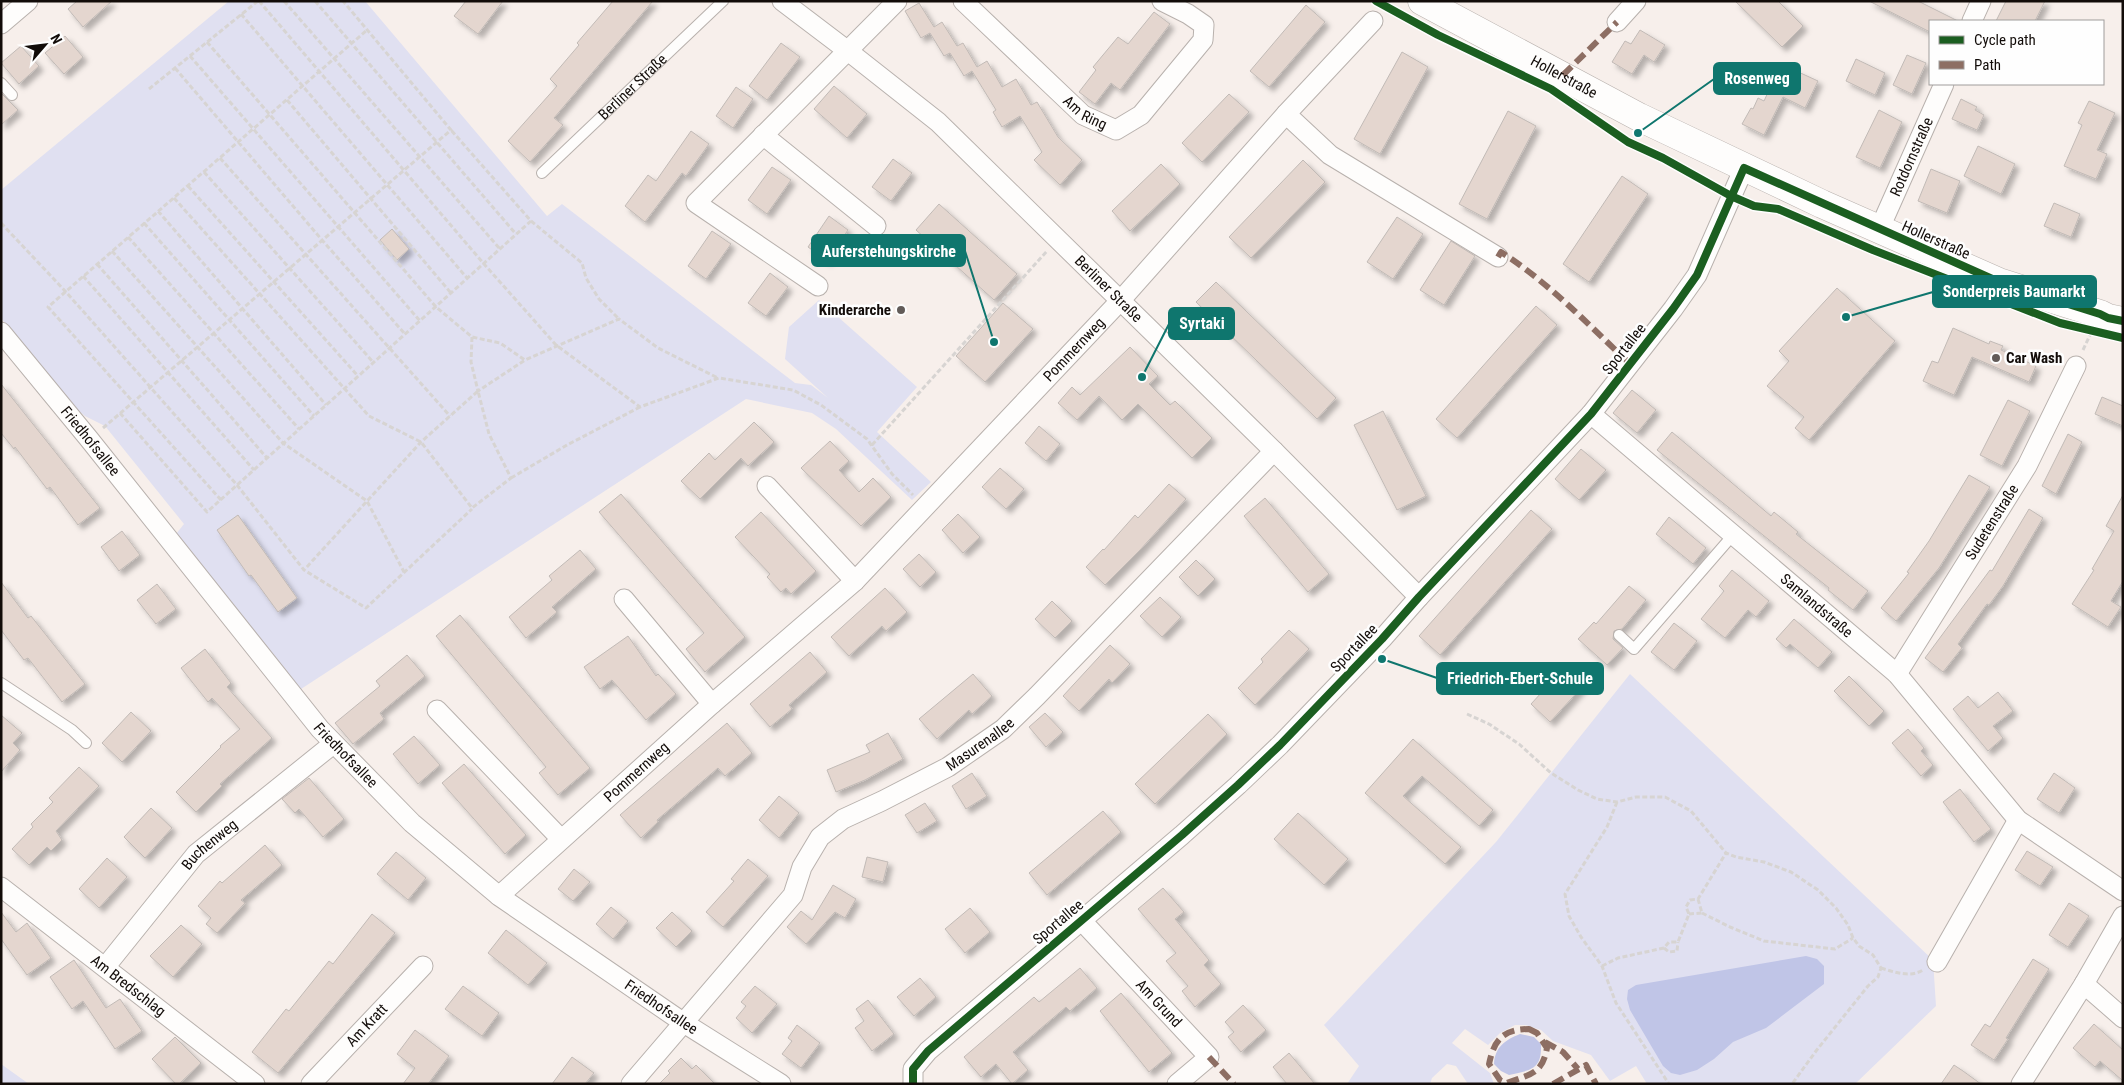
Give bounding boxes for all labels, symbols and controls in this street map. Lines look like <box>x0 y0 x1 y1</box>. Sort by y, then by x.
north arrow <box>20 20 70 70</box>
legend <box>1929 20 2104 85</box>
text: N <box>47 31 66 46</box>
text: Cycle path <box>1974 31 2036 49</box>
street label: Berliner Straße <box>595 50 671 124</box>
street label: Hollerstraße <box>1528 52 1600 102</box>
text: Path <box>1974 56 2001 74</box>
callout: Rosenweg <box>1714 63 1800 94</box>
text: Rosenweg <box>1724 69 1790 88</box>
street label: Am Ring <box>1059 92 1110 134</box>
street label: Rotdornstraße <box>1886 115 1937 199</box>
street label: Hollerstraße <box>1899 217 1973 263</box>
callout: Auferstehungskirche <box>812 235 965 266</box>
text: Auferstehungskirche <box>822 242 956 261</box>
street label: Berliner Straße <box>1071 252 1146 326</box>
callout: Sonderpreis Baumarkt <box>1933 276 2096 307</box>
text: Sonderpreis Baumarkt <box>1943 282 2085 301</box>
place label: Kinderarche <box>819 301 891 319</box>
marker: Kinderarche <box>895 304 907 316</box>
callout: Syrtaki <box>1169 308 1234 339</box>
street label: Pommernweg <box>1039 314 1109 385</box>
text: Syrtaki <box>1179 314 1225 333</box>
street label: Sportallee <box>1598 320 1650 378</box>
place label: Car Wash <box>2006 349 2062 367</box>
marker: Car Wash <box>1990 352 2002 364</box>
street label: Friedhofsallee <box>57 403 124 479</box>
street label: Sudetenstraße <box>1961 481 2022 563</box>
street label: Samlandstraße <box>1777 570 1856 641</box>
street label: Sportallee <box>1327 620 1381 676</box>
callout: Friedrich-Ebert-Schule <box>1437 663 1603 694</box>
text: Friedrich-Ebert-Schule <box>1447 669 1593 688</box>
street label: Masurenallee <box>942 714 1018 775</box>
street label: Friedhofsallee <box>310 719 382 792</box>
street label: Pommernweg <box>600 738 673 806</box>
street label: Buchenweg <box>178 815 241 873</box>
street label: Sportallee <box>1029 896 1087 948</box>
street label: Am Bredschlag <box>87 951 169 1020</box>
street label: Friedhofsallee <box>621 976 701 1038</box>
street label: Am Grund <box>1132 976 1185 1031</box>
street label: Am Kratt <box>342 1000 391 1050</box>

